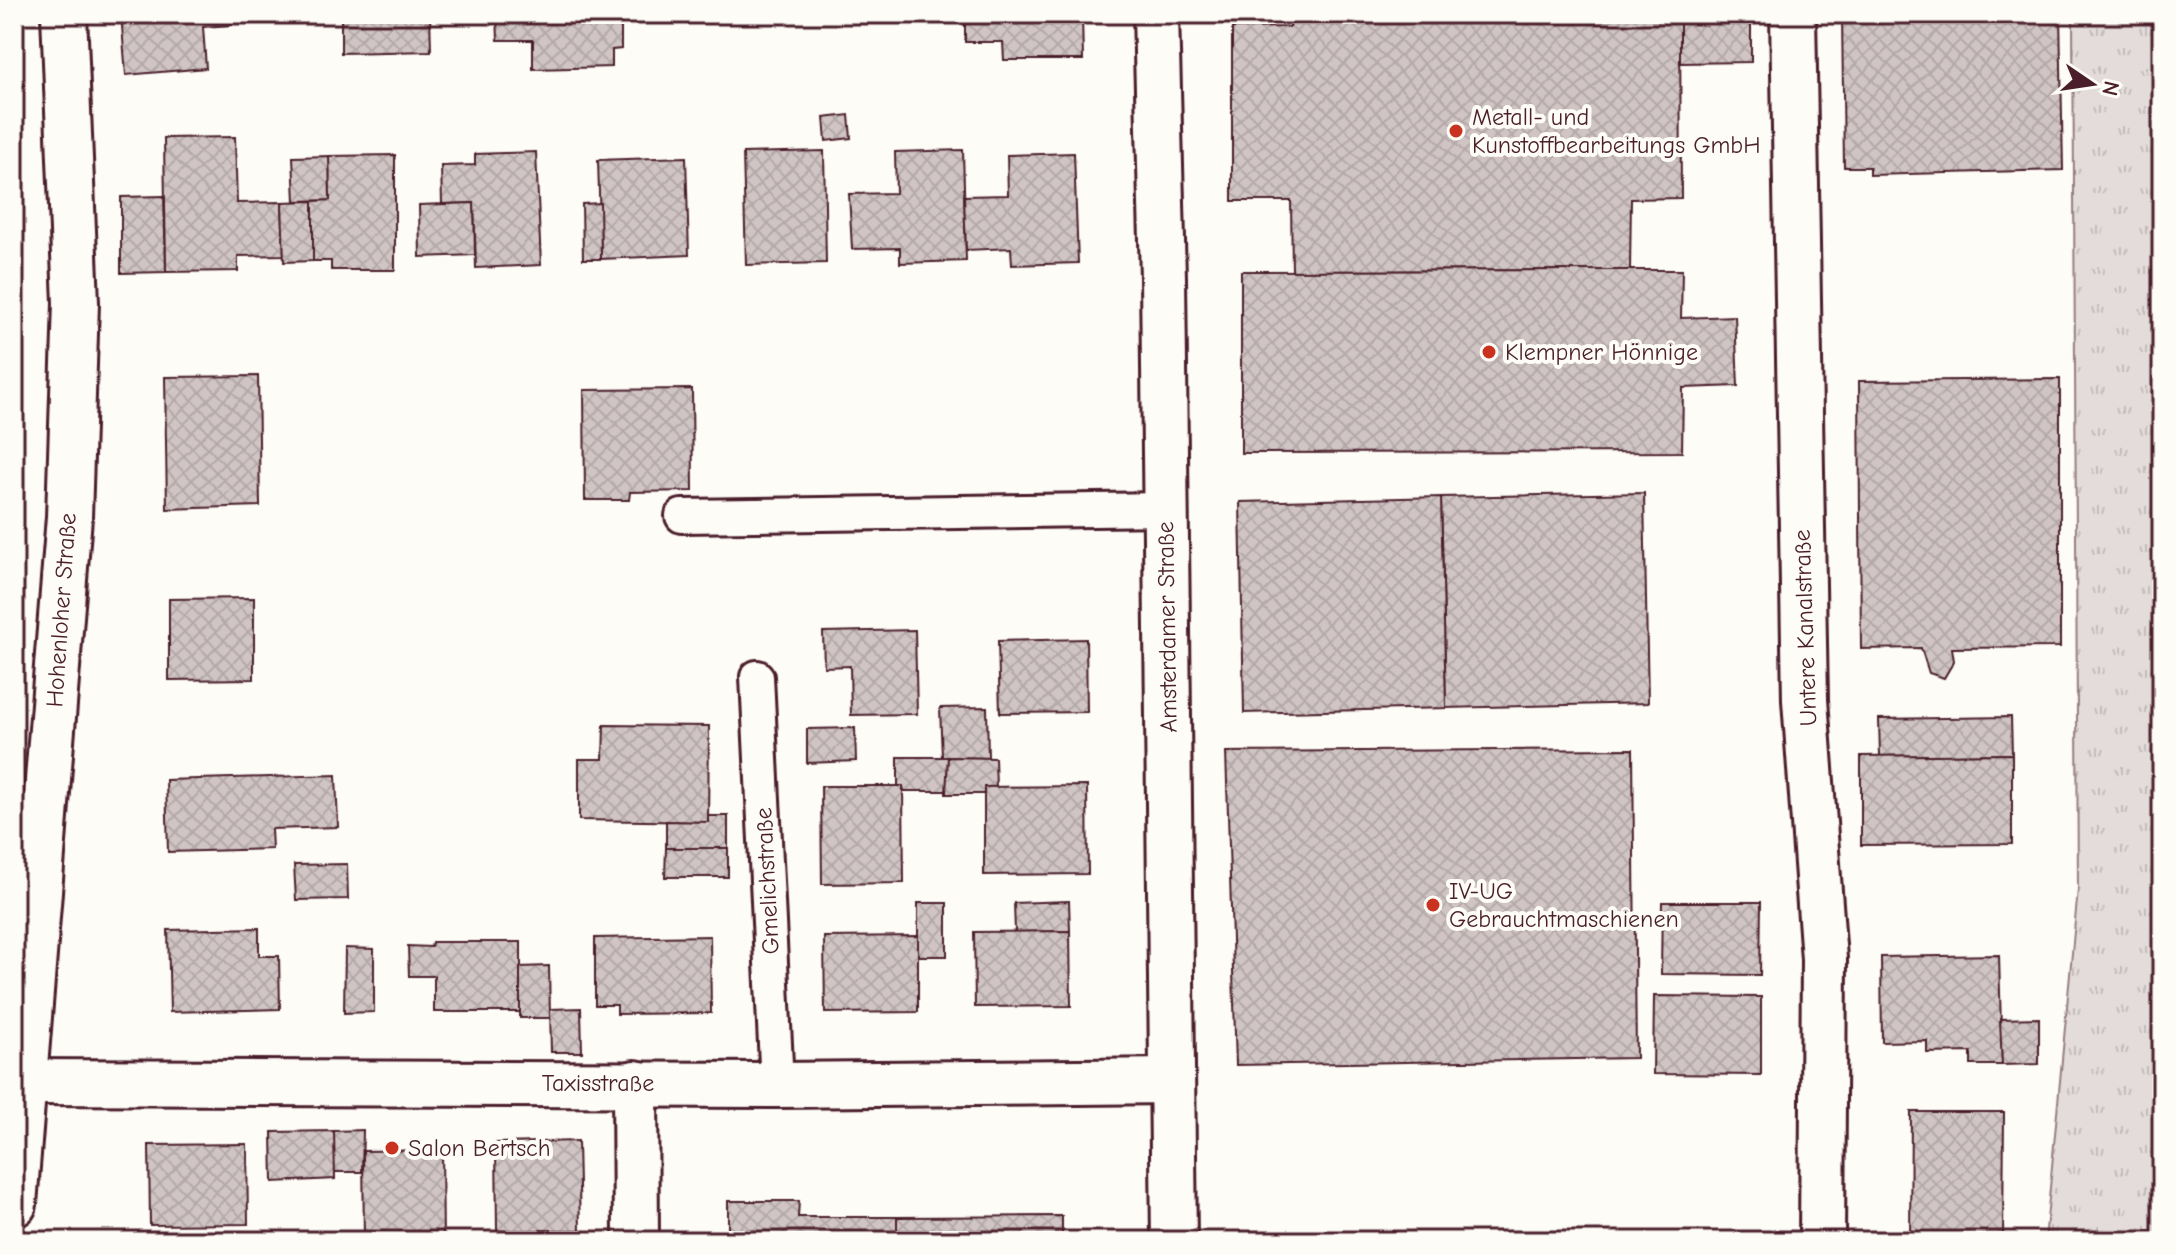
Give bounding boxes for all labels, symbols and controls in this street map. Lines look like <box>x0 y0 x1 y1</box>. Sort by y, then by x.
north arrow <box>2052 44 2132 124</box>
text: N <box>2096 78 2125 98</box>
place label: Metall- und Kunstoffbearbeitungs GmbH <box>1472 103 1761 159</box>
marker: Metall- und Kunstoffbearbeitungs GmbH <box>1447 122 1465 140</box>
place label: Klempner Hönnige <box>1505 338 1698 366</box>
marker: Klempner Hönnige <box>1480 343 1498 361</box>
street label: Hohenloher Straße <box>40 512 82 708</box>
street label: Amsterdamer Straße <box>1151 521 1183 733</box>
street label: Untere Kanalstraße <box>1788 529 1822 727</box>
street label: Gmelichstraße <box>749 807 785 955</box>
place label: IV-UG Gebrauchtmaschienen <box>1449 877 1679 933</box>
marker: IV-UG Gebrauchtmaschienen <box>1424 896 1442 914</box>
street label: Taxisstraße <box>542 1069 654 1097</box>
place label: Salon Bertsch <box>408 1134 551 1162</box>
marker: Salon Bertsch <box>383 1139 401 1157</box>

